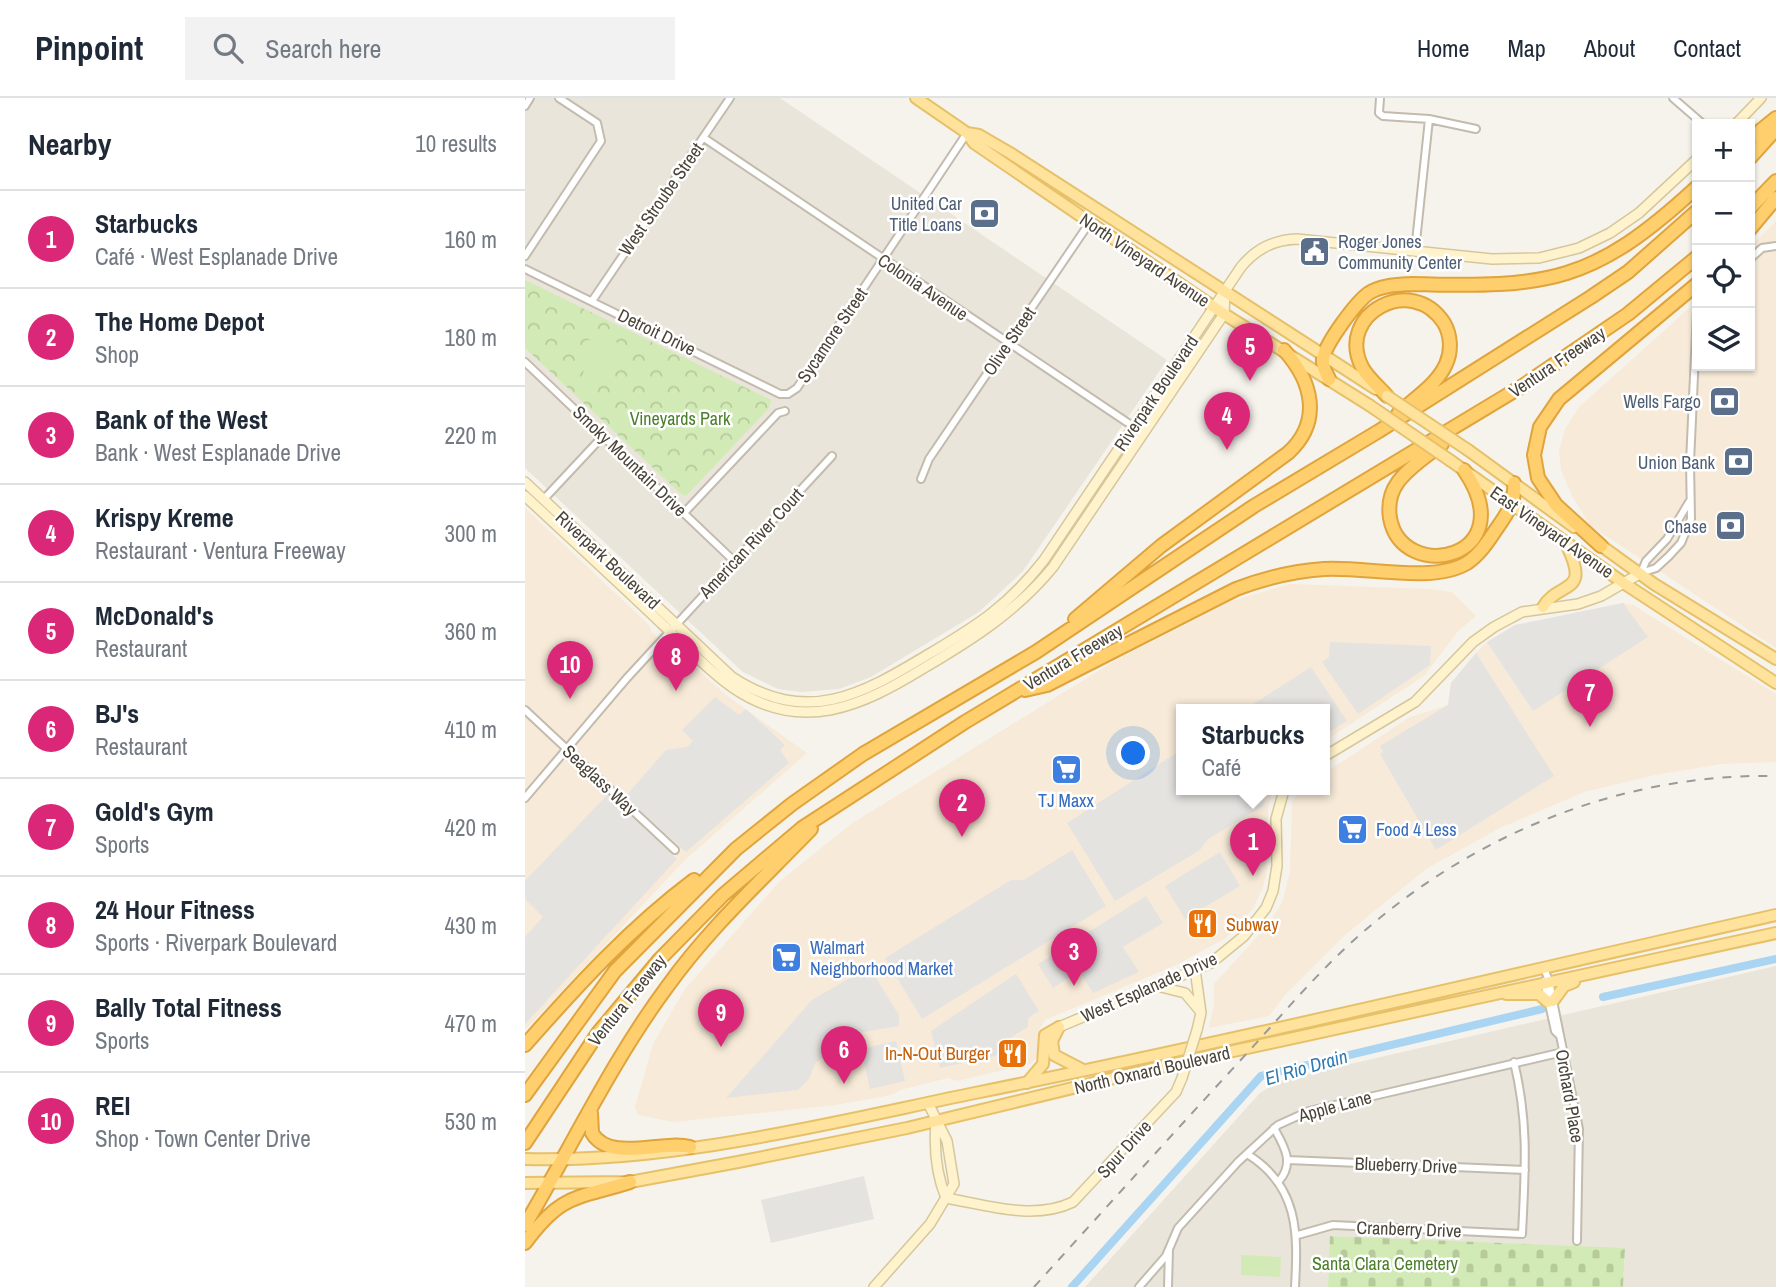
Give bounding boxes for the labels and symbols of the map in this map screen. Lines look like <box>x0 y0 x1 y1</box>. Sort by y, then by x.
street label: West Stroube Street <box>613 137 709 261</box>
place label: United Car Title Loans <box>889 191 962 237</box>
bank icon: United Car Title Loans <box>968 196 1002 230</box>
street label: North Vineyard Avenue <box>1075 207 1215 313</box>
place label: Roger Jones Community Center <box>1338 229 1462 275</box>
public building icon: Roger Jones Community Center <box>1298 234 1332 268</box>
street label: Colonia Avenue <box>873 248 973 326</box>
street label: Sycamore Street <box>791 282 873 388</box>
street label: Detroit Drive <box>614 302 700 362</box>
street label: Olive Street <box>977 302 1041 380</box>
street label: Ventura Freeway <box>1504 320 1611 404</box>
pin: 5 <box>1227 323 1273 381</box>
street label: Riverpark Boulevard <box>1108 330 1204 456</box>
bank icon: Wells Fargo <box>1707 384 1741 418</box>
place label: Wells Fargo <box>1623 389 1701 414</box>
pin: 4 <box>1204 392 1250 450</box>
street label: Smoky Mountain Drive <box>567 400 693 522</box>
park label: Vineyards Park <box>630 406 731 431</box>
bank icon: Union Bank <box>1721 445 1755 479</box>
place label: Union Bank <box>1638 450 1716 475</box>
street label: East Vineyard Avenue <box>1485 480 1619 584</box>
street label: American River Court <box>693 482 809 604</box>
street label: Riverpark Boulevard <box>550 505 666 615</box>
bank icon: Chase <box>1713 509 1747 543</box>
place label: Chase <box>1664 514 1707 539</box>
street label: Ventura Freeway <box>1019 617 1128 696</box>
pin: 8 <box>653 633 699 691</box>
pin: 10 <box>547 641 593 699</box>
pin: 7 <box>1567 669 1613 727</box>
your location <box>1116 736 1150 770</box>
street label: Seaglass Way <box>557 739 643 822</box>
supermarket icon: TJ Maxx <box>1049 753 1083 787</box>
pin: 2 <box>939 779 985 837</box>
place label: TJ Maxx <box>1038 788 1095 813</box>
supermarket icon: Food 4 Less <box>1336 812 1370 846</box>
place label: Food 4 Less <box>1376 817 1457 842</box>
pin: 1 <box>1230 818 1276 876</box>
restaurant icon: Subway <box>1186 907 1220 941</box>
place label: Subway <box>1226 912 1279 937</box>
pin: 3 <box>1051 928 1097 986</box>
place label: Walmart Neighborhood Market <box>810 935 953 981</box>
supermarket icon: Walmart Neighborhood Market <box>770 940 804 974</box>
street label: West Esplanade Drive <box>1077 946 1221 1028</box>
street label: Ventura Freeway <box>582 948 672 1051</box>
pin: 9 <box>698 989 744 1047</box>
pin: 6 <box>821 1026 867 1084</box>
restaurant icon: In-N-Out Burger <box>996 1036 1030 1070</box>
street label: North Oxnard Boulevard <box>1072 1040 1232 1100</box>
place label: In-N-Out Burger <box>885 1041 990 1066</box>
water label: El Rio Drain <box>1262 1043 1350 1091</box>
street label: Orchard Place <box>1549 1047 1591 1145</box>
street label: Apple Lane <box>1295 1084 1374 1128</box>
street label: Spur Drive <box>1091 1114 1157 1184</box>
street label: Blueberry Drive <box>1354 1151 1458 1179</box>
street label: Cranberry Drive <box>1356 1215 1462 1243</box>
park label: Santa Clara Cemetery <box>1312 1251 1459 1276</box>

